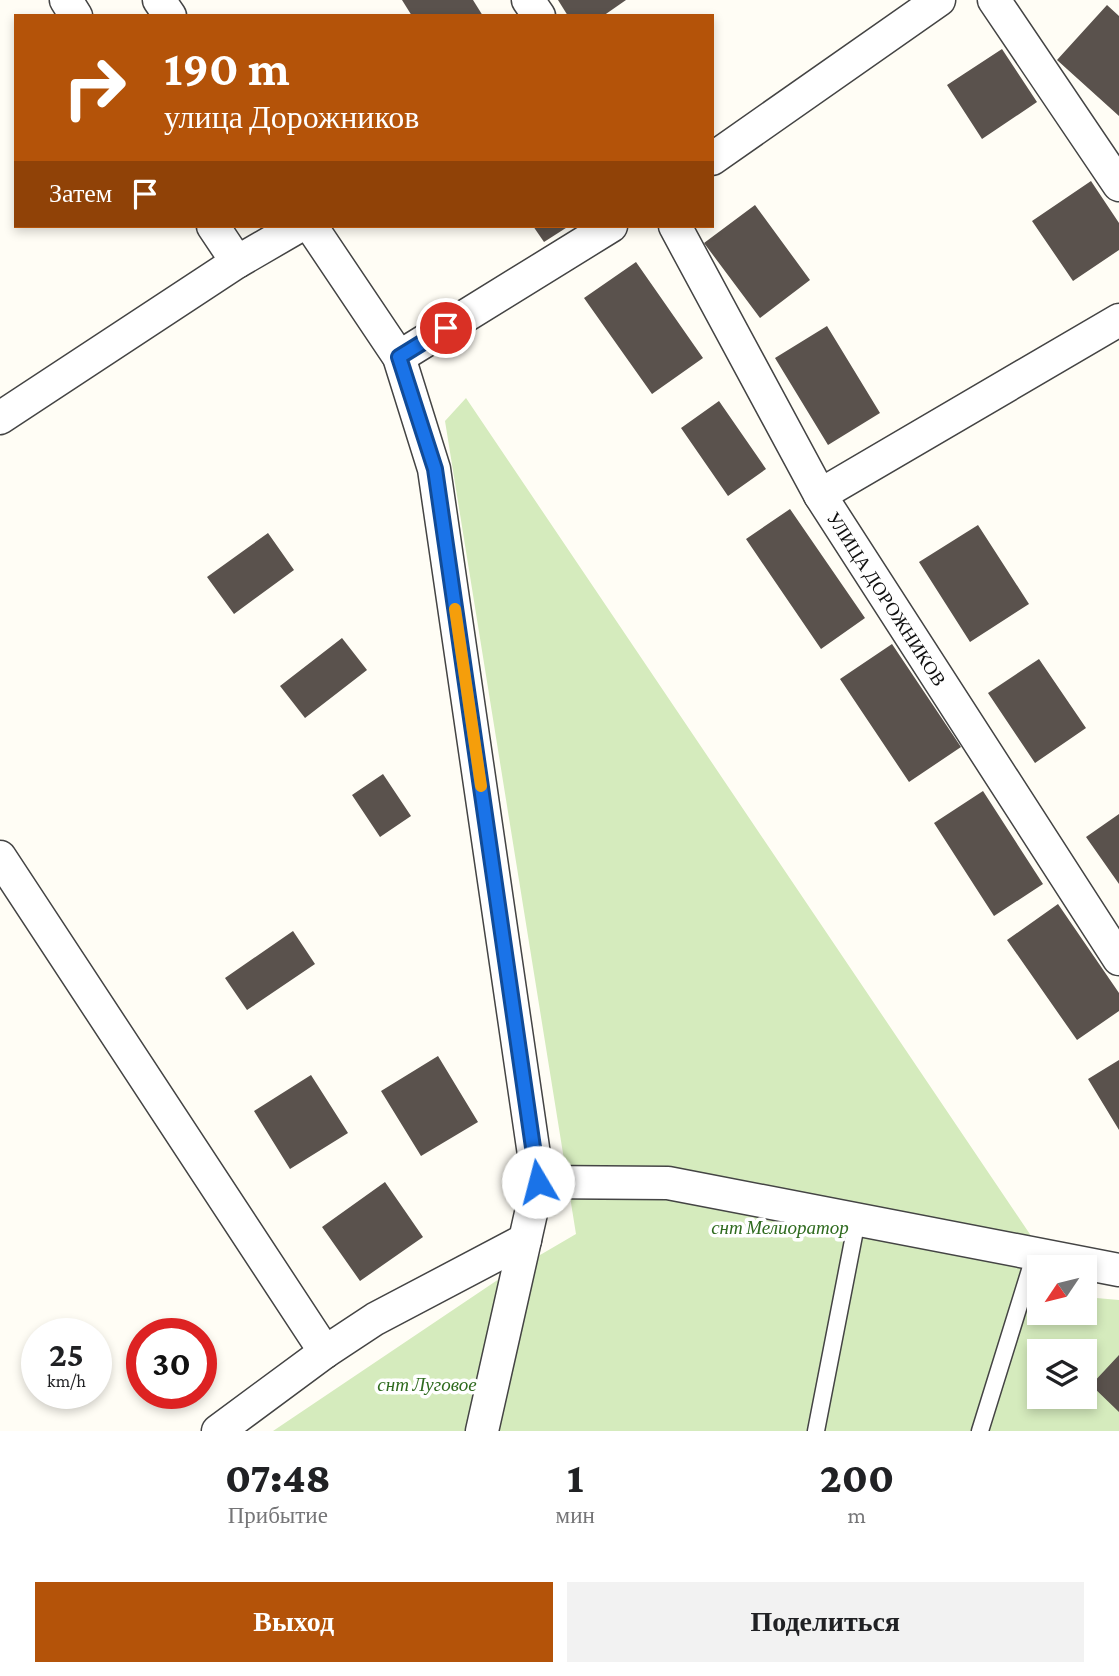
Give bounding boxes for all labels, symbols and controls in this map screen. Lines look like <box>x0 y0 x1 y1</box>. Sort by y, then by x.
text: 190 m <box>164 41 290 96</box>
icon: right <box>49 42 140 133</box>
text: улица Дорожников <box>164 99 419 135</box>
icon: arrive <box>126 175 164 213</box>
text: Затем <box>49 179 112 208</box>
pin <box>416 298 476 358</box>
icon: arrive <box>427 309 465 347</box>
street label: УЛИЦА ДОРОЖНИКОВ <box>823 508 951 690</box>
position arrow <box>501 1145 575 1219</box>
park label: снт Мелиоратор <box>711 1217 849 1238</box>
north arrow <box>1027 1255 1097 1325</box>
map controls <box>1027 1255 1097 1409</box>
speed limit sign: 30 <box>126 1318 217 1409</box>
text: 25 <box>49 1335 84 1374</box>
button: layers <box>1027 1339 1097 1409</box>
text: km/h <box>47 1371 86 1391</box>
park label: снт Луговое <box>377 1374 477 1395</box>
text: 07:48 <box>225 1454 331 1501</box>
text: 1 <box>567 1454 583 1501</box>
text: 200 <box>820 1454 894 1501</box>
text: Прибытие <box>228 1502 328 1528</box>
text: мин <box>556 1502 595 1528</box>
text: m <box>848 1502 866 1528</box>
button: Выход <box>35 1582 553 1662</box>
button: Поделиться <box>567 1582 1084 1662</box>

